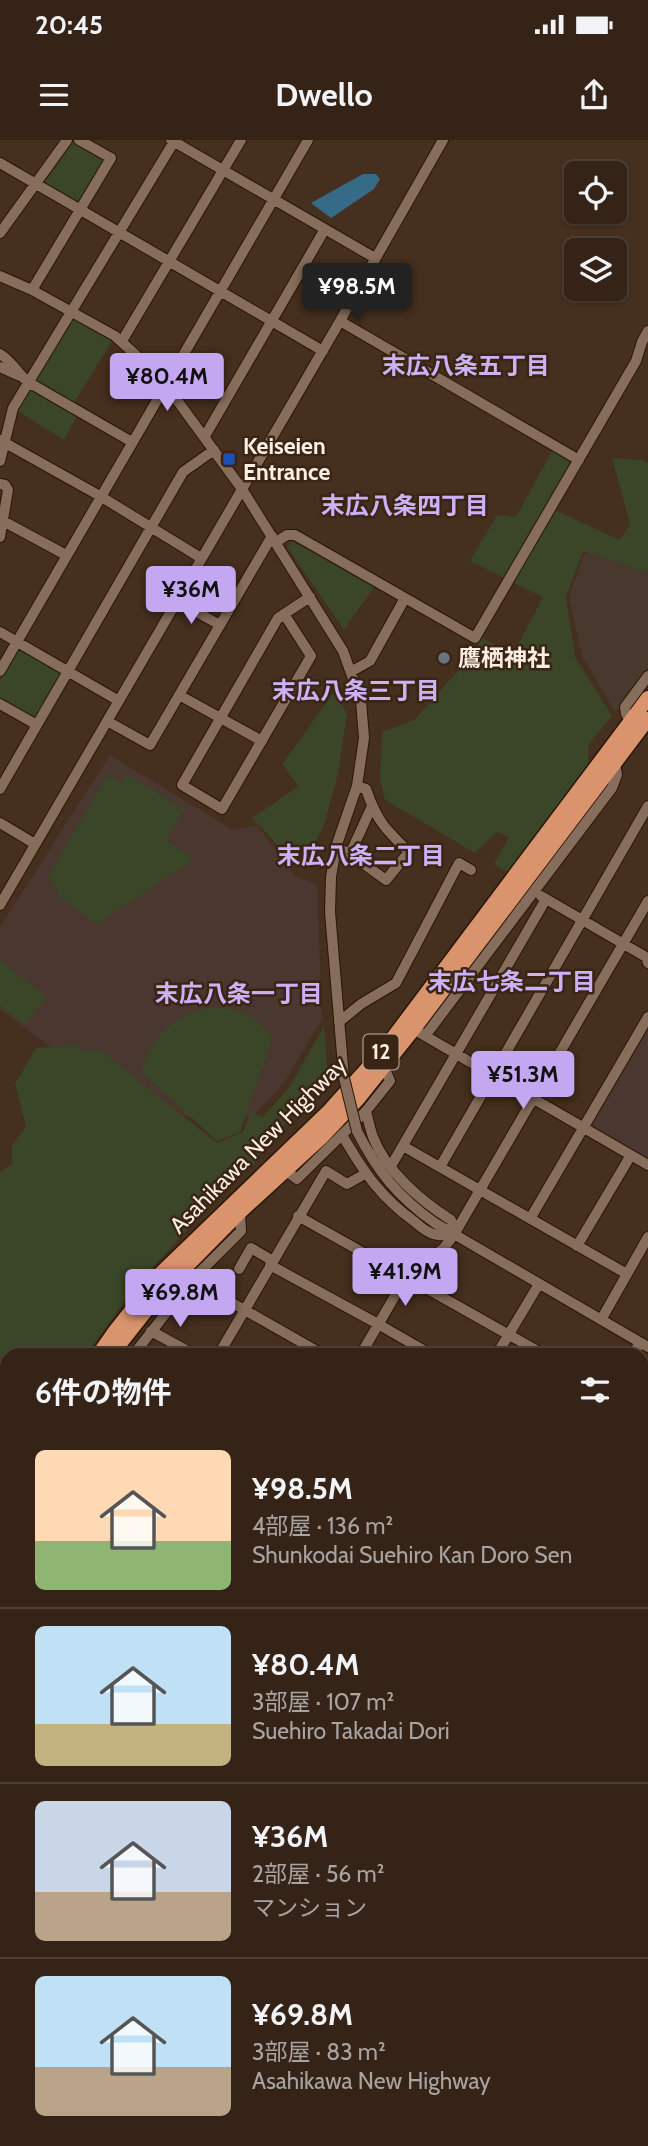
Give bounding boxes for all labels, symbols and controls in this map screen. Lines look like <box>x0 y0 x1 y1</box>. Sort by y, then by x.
text: 20:45 <box>35 9 103 41</box>
text: Dwello <box>275 75 373 114</box>
icon: menu <box>35 76 73 114</box>
icon: share <box>575 76 613 114</box>
map controls <box>564 161 627 301</box>
button: locate <box>564 161 627 224</box>
button: layers <box>564 238 627 301</box>
pin: ¥98.5M <box>300 264 414 323</box>
text: ¥98.5M <box>318 272 396 300</box>
district label: 末広八条五丁目 <box>382 351 550 380</box>
pin: ¥80.4M <box>110 354 224 413</box>
text: ¥80.4M <box>126 362 208 390</box>
place label: Keiseien Entrance <box>243 432 330 486</box>
marker: Keiseien Entrance <box>221 451 237 467</box>
district label: 末広八条四丁目 <box>321 491 489 520</box>
pin: ¥36M <box>150 566 232 626</box>
text: ¥36M <box>162 575 220 603</box>
place label: 鷹栖神社 <box>458 644 550 672</box>
marker: 鷹栖神社 <box>436 650 452 666</box>
district label: 末広八条三丁目 <box>272 676 440 705</box>
district label: 末広八条二丁目 <box>277 841 445 870</box>
district label: 末広七条二丁目 <box>428 967 596 996</box>
district label: 末広八条一丁目 <box>155 979 323 1008</box>
road number: 12 <box>364 1034 398 1070</box>
street label: Asahikawa New Highway <box>164 1050 353 1239</box>
pin: ¥51.3M <box>466 1052 580 1111</box>
text: ¥51.3M <box>487 1060 559 1088</box>
pin: ¥41.9M <box>348 1248 462 1308</box>
text: ¥41.9M <box>368 1257 442 1285</box>
pin: ¥69.8M <box>123 1270 237 1329</box>
text: ¥69.8M <box>141 1278 219 1306</box>
icon: filters <box>576 1371 614 1409</box>
text: 6件の物件 <box>35 1374 172 1411</box>
text: ¥98.5M <box>252 1470 353 1507</box>
icon: home <box>91 1478 175 1562</box>
text: 4部屋 · 136 m² <box>252 1512 393 1540</box>
text: Shunkodai Suehiro Kan Doro Sen <box>252 1541 572 1569</box>
text: ¥80.4M <box>252 1646 359 1683</box>
icon: home <box>91 1654 175 1738</box>
text: 3部屋 · 107 m² <box>252 1688 394 1716</box>
text: Suehiro Takadai Dori <box>252 1717 450 1745</box>
text: ¥36M <box>252 1818 328 1855</box>
icon: home <box>91 1829 175 1913</box>
text: 2部屋 · 56 m² <box>252 1860 384 1888</box>
text: マンション <box>252 1894 367 1922</box>
text: ¥69.8M <box>252 1996 353 2033</box>
icon: home <box>91 2004 175 2088</box>
text: 3部屋 · 83 m² <box>252 2038 386 2066</box>
text: Asahikawa New Highway <box>252 2067 491 2095</box>

